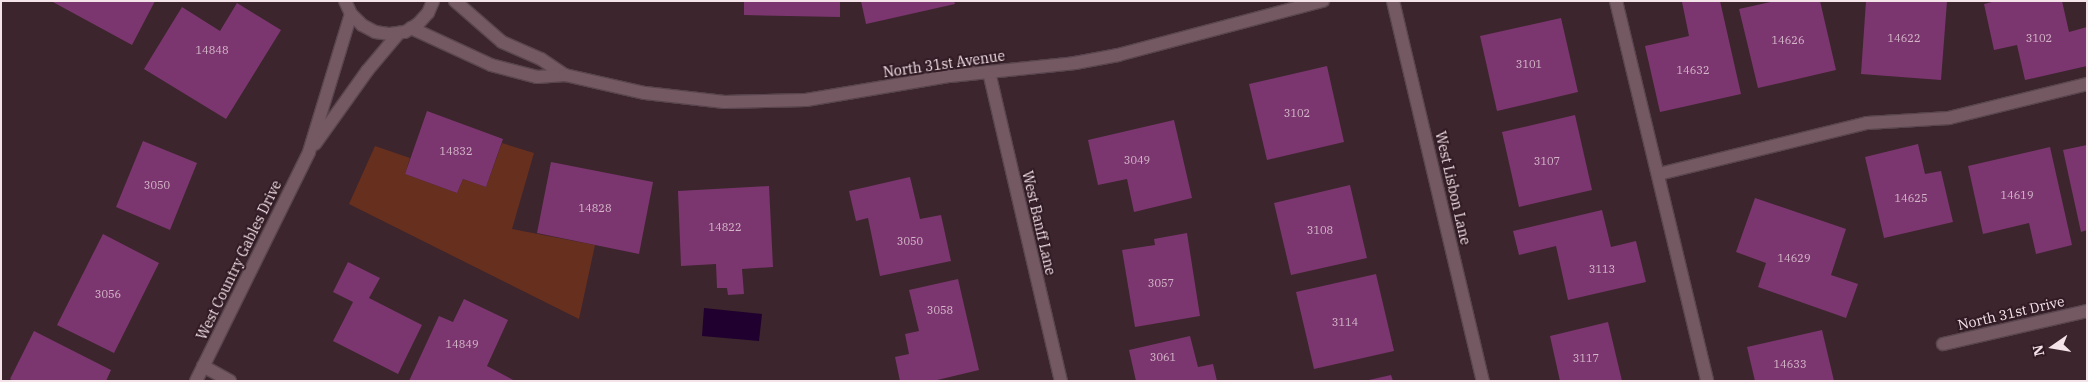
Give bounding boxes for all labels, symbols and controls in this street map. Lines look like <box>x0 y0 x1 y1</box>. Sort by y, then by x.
house number: 14622 <box>1888 31 1920 45</box>
house number: 3102 <box>2026 31 2052 45</box>
house number: 14626 <box>1772 33 1804 47</box>
house number: 14848 <box>196 43 228 57</box>
street label: North 31st Avenue <box>882 47 1006 81</box>
house number: 3101 <box>1516 57 1542 71</box>
house number: 14632 <box>1677 63 1709 77</box>
house number: 3102 <box>1284 106 1310 120</box>
street label: West Lisbon Lane <box>1432 130 1474 246</box>
house number: 14832 <box>440 144 472 158</box>
house number: 3049 <box>1124 153 1150 167</box>
house number: 3107 <box>1534 154 1560 168</box>
street label: West Banff Lane <box>1019 169 1059 277</box>
house number: 3050 <box>144 178 170 192</box>
street label: West Country Gables Drive <box>193 178 285 342</box>
house number: 14619 <box>2001 188 2033 202</box>
house number: 14625 <box>1895 191 1927 205</box>
house number: 14828 <box>579 201 611 215</box>
house number: 14822 <box>709 220 741 234</box>
house number: 3108 <box>1307 223 1333 237</box>
house number: 3050 <box>897 234 923 248</box>
house number: 14629 <box>1778 251 1810 265</box>
house number: 3113 <box>1589 262 1615 276</box>
house number: 3057 <box>1148 276 1174 290</box>
house number: 3056 <box>95 287 121 301</box>
street label: North 31st Drive <box>1956 293 2066 333</box>
house number: 3058 <box>927 303 953 317</box>
house number: 3114 <box>1332 315 1358 329</box>
north arrow <box>2028 322 2078 372</box>
house number: 14849 <box>446 337 478 351</box>
text: N <box>2028 343 2048 358</box>
house number: 3061 <box>1150 350 1176 364</box>
house number: 3117 <box>1573 351 1599 365</box>
house number: 14633 <box>1774 357 1806 371</box>

